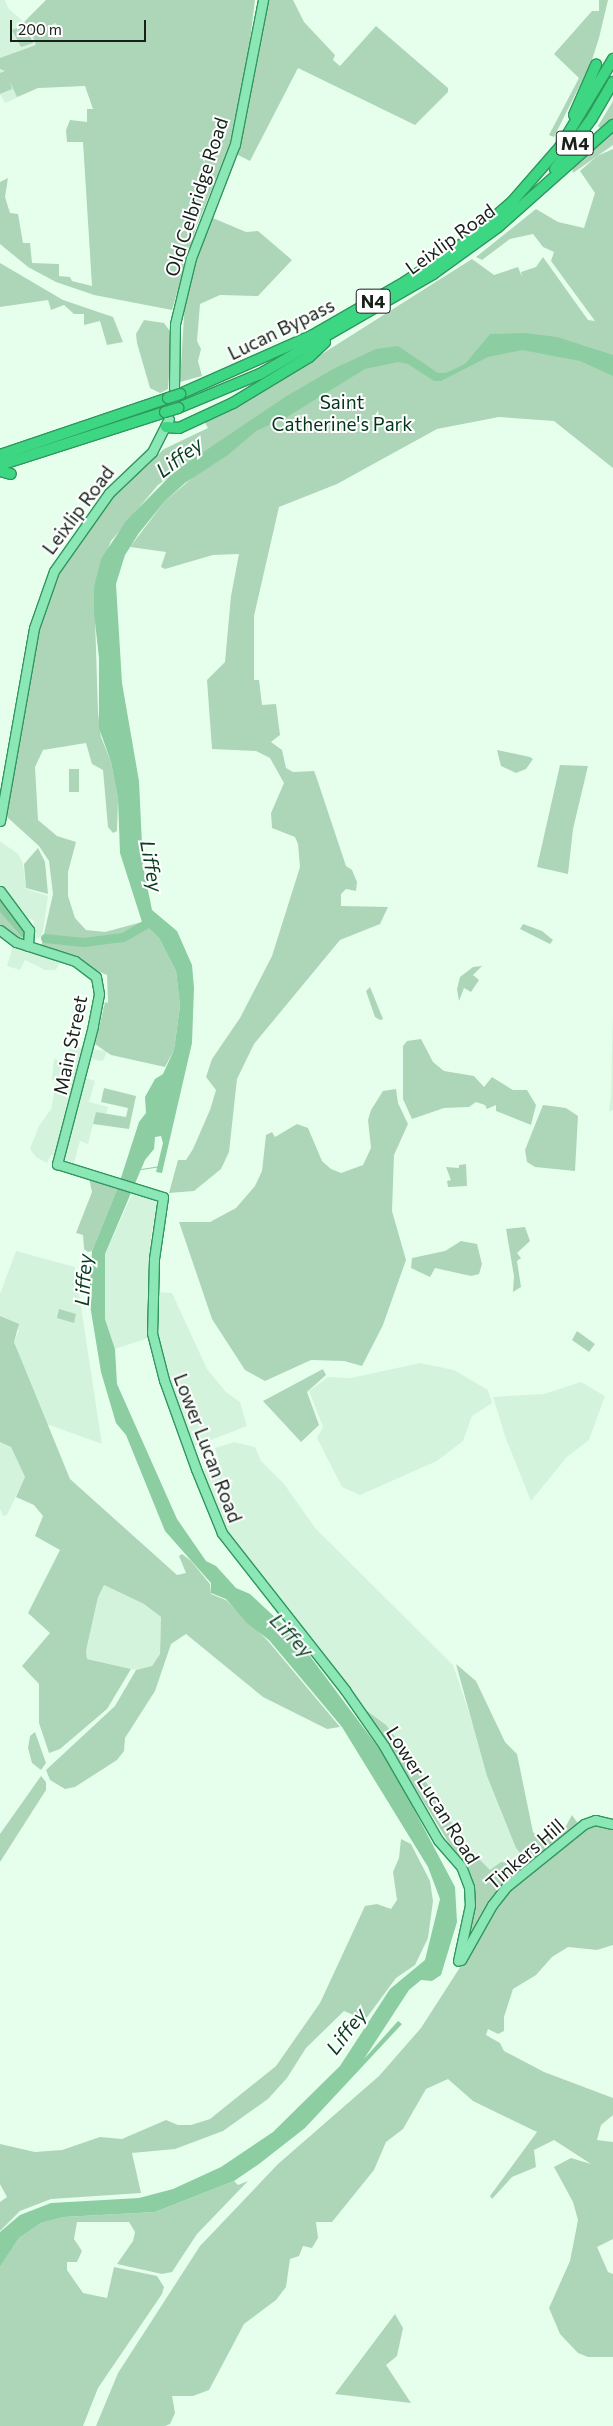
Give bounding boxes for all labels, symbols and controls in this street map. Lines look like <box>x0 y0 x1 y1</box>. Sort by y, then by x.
scale bar <box>12 10 149 42</box>
text: 200 m <box>18 20 62 38</box>
street label: Old Celbridge Road <box>160 115 232 279</box>
road number: M4 <box>555 128 595 158</box>
street label: Leixlip Road <box>401 199 499 279</box>
road number: N4 <box>356 286 390 316</box>
street label: Lucan Bypass <box>224 293 338 365</box>
park label: Saint Catherine's Park <box>272 391 412 435</box>
water label: Liffey <box>151 432 207 482</box>
street label: Leixlip Road <box>37 461 119 559</box>
water label: Liffey <box>136 838 168 894</box>
street label: Main Street <box>48 993 92 1097</box>
water label: Liffey <box>69 1253 97 1307</box>
street label: Lower Lucan Road <box>169 1370 247 1526</box>
water label: Liffey <box>265 1608 319 1662</box>
street label: Lower Lucan Road <box>382 1722 484 1868</box>
street label: Tinkers Hill <box>481 1814 569 1894</box>
water label: Liffey <box>321 2003 371 2059</box>

